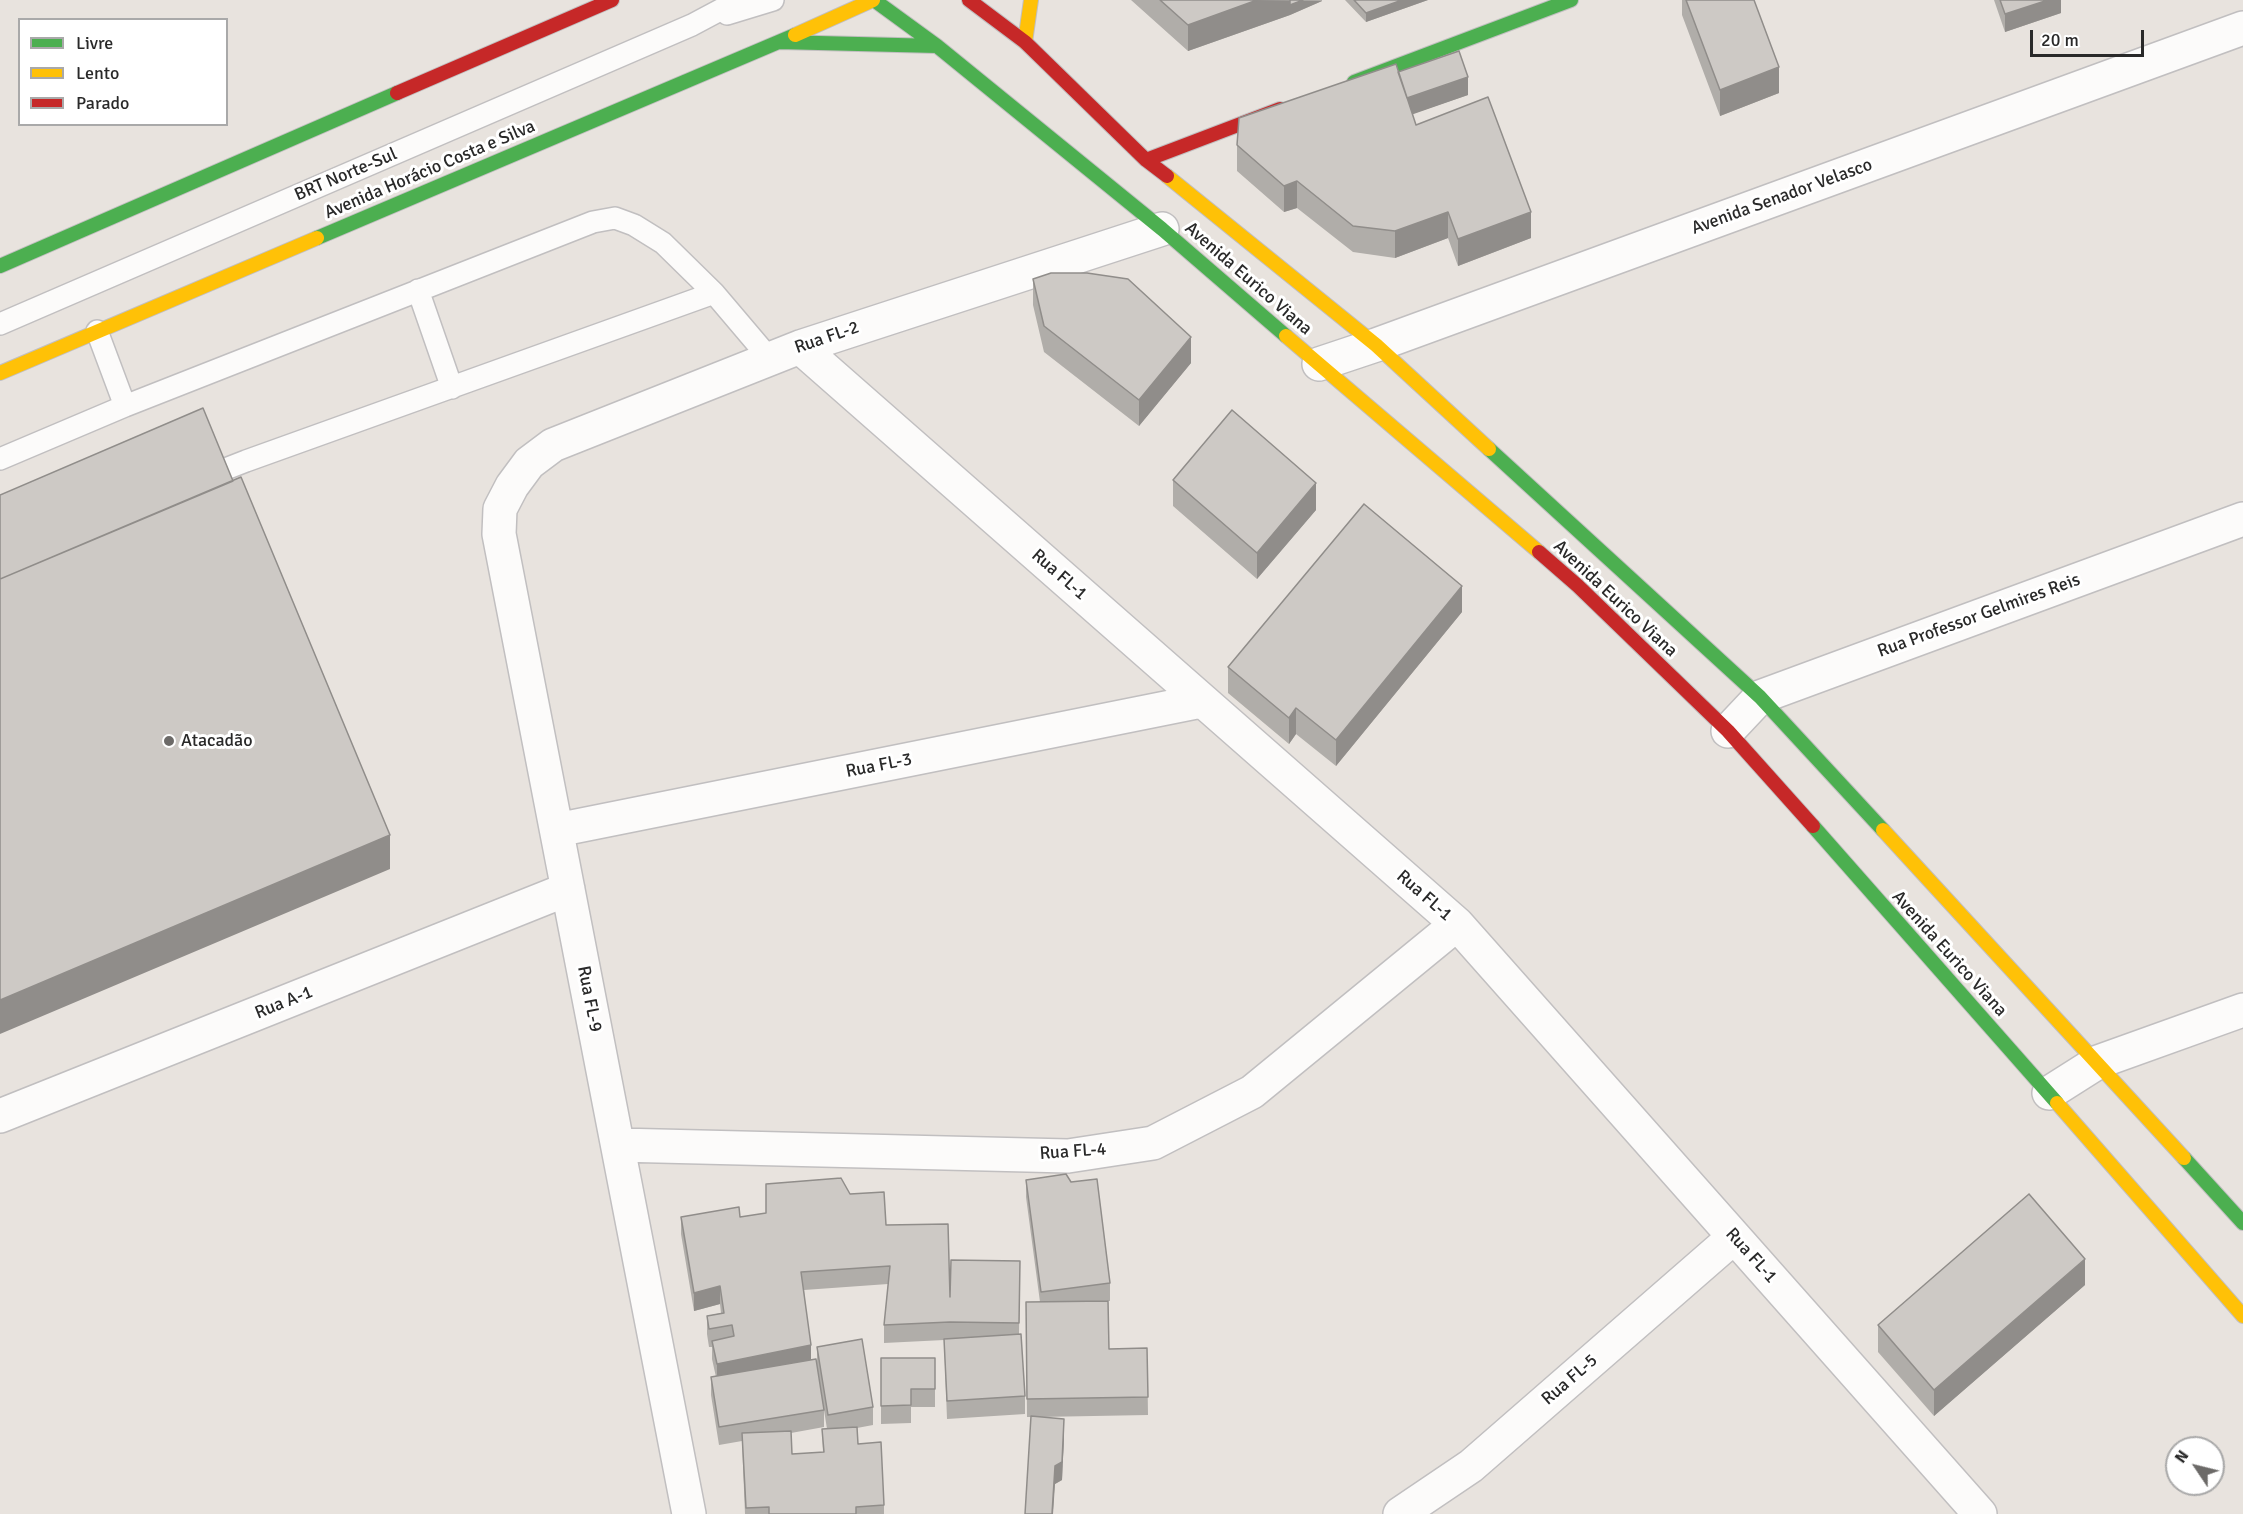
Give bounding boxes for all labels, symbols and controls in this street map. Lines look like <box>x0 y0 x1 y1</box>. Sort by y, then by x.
legend <box>18 18 228 126</box>
scale bar <box>2033 18 2147 56</box>
text: 20 m <box>2041 29 2079 51</box>
text: Livre <box>76 32 113 54</box>
text: Lento <box>76 62 119 84</box>
text: Parado <box>76 92 129 114</box>
street label: Avenida Horácio Costa e Silva <box>322 116 538 224</box>
street label: BRT Norte-Sul <box>291 144 401 206</box>
street label: Avenida Senador Velasco <box>1689 154 1875 240</box>
street label: Avenida Eurico Viana <box>1180 218 1316 340</box>
street label: Rua FL-2 <box>792 317 862 359</box>
street label: Avenida Eurico Viana <box>1549 536 1681 662</box>
street label: Rua FL-1 <box>1027 545 1091 605</box>
street label: Rua Professor Gelmires Reis <box>1875 569 2083 663</box>
place label: Atacadão <box>181 730 253 752</box>
marker: Atacadão <box>162 734 176 748</box>
street label: Rua FL-3 <box>844 749 914 783</box>
street label: Rua FL-1 <box>1392 866 1456 926</box>
street label: Avenida Eurico Viana <box>1887 887 2011 1021</box>
street label: Rua FL-9 <box>572 964 606 1034</box>
street label: Rua A-1 <box>252 982 316 1024</box>
street label: Rua FL-4 <box>1039 1139 1107 1165</box>
street label: Rua FL-1 <box>1721 1224 1781 1288</box>
street label: Rua FL-5 <box>1538 1350 1602 1410</box>
north arrow <box>2165 1436 2225 1496</box>
text: N <box>2171 1447 2193 1467</box>

